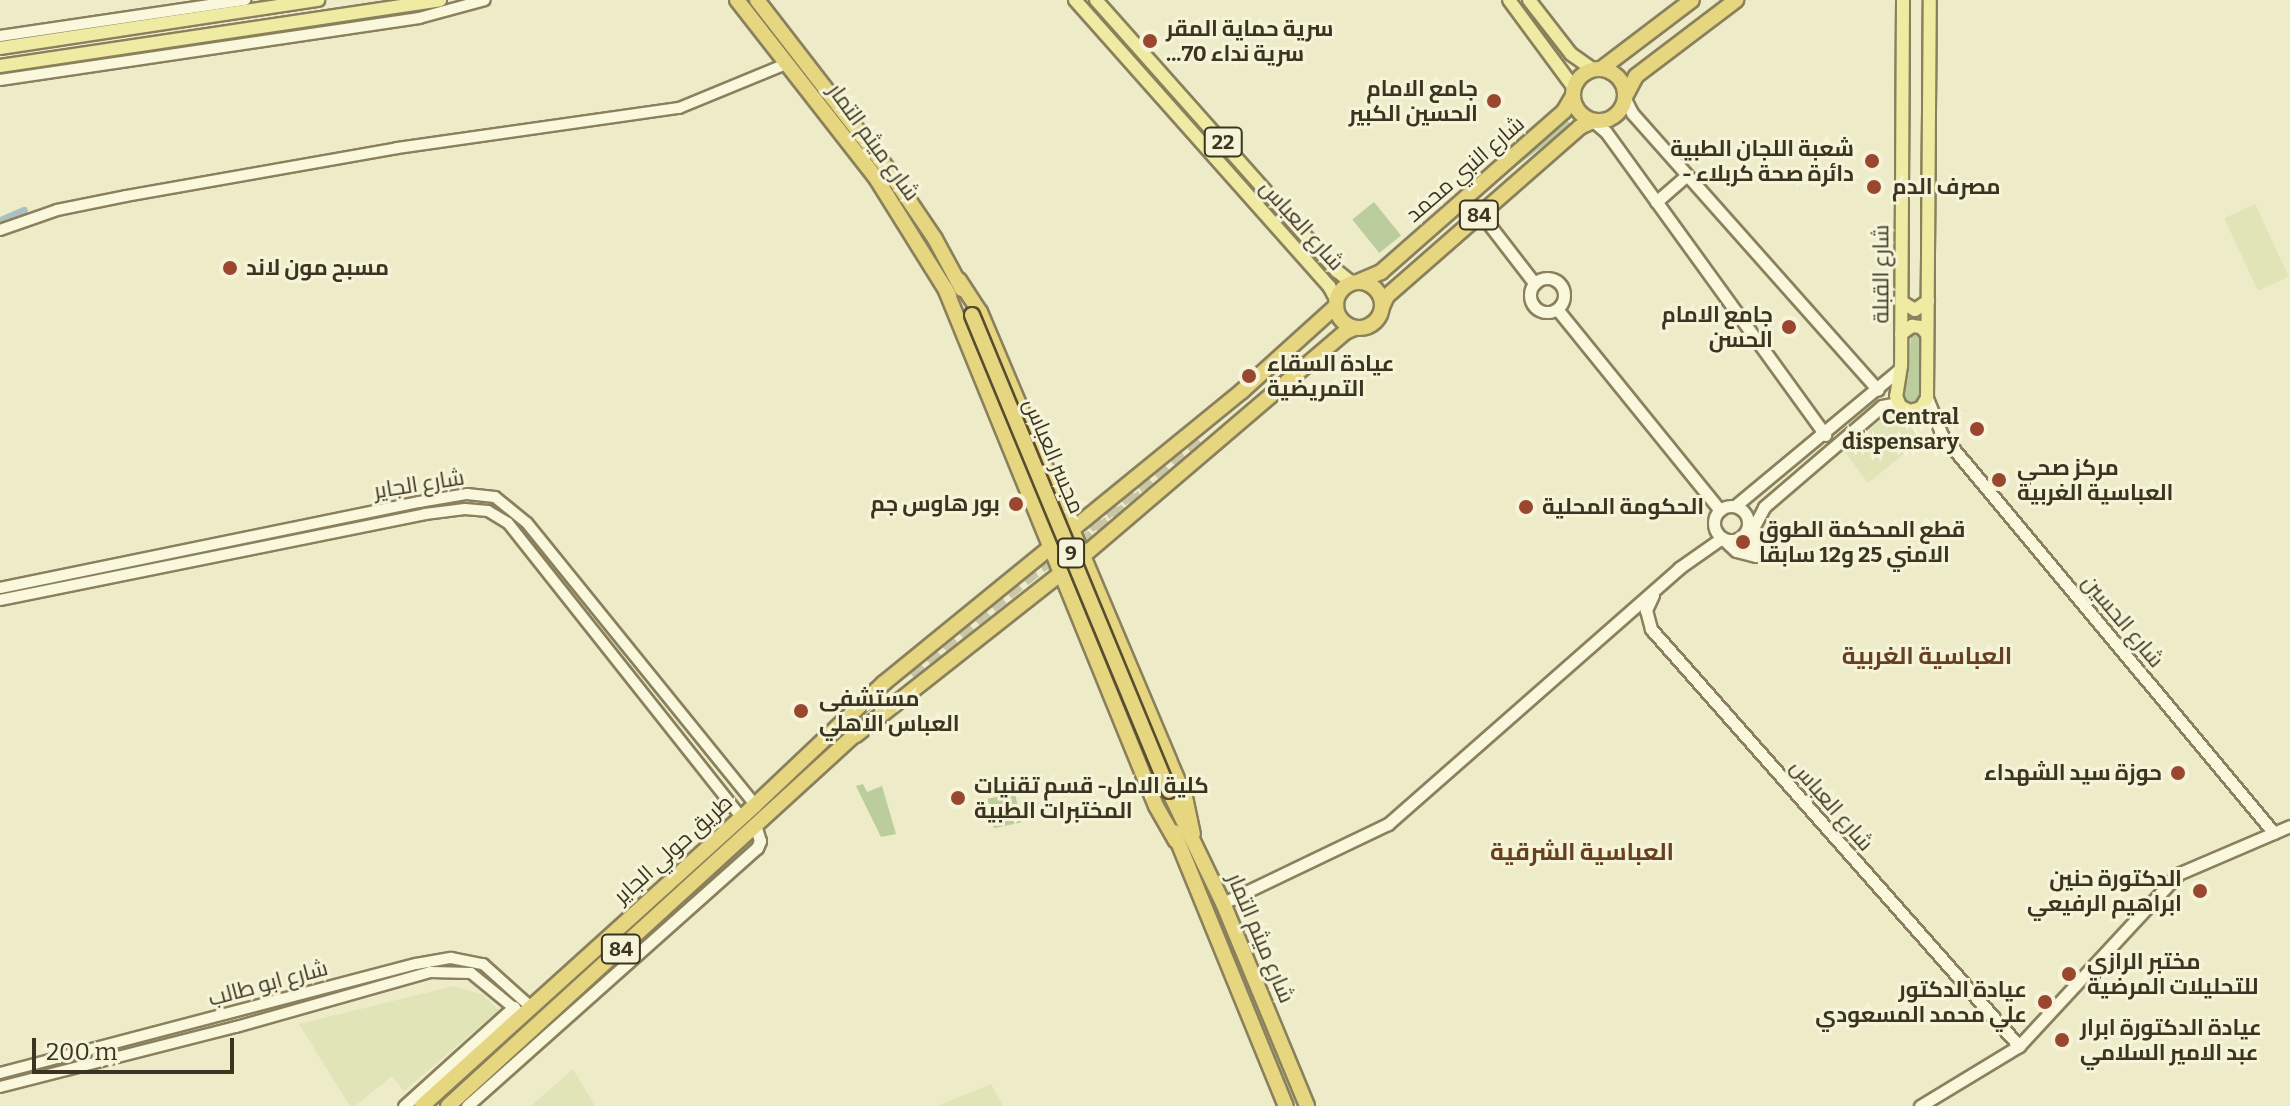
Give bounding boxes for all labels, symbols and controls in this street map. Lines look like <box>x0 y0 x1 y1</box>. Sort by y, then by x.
place label: سرية حماية المقر ...سرية نداء 70 <box>1166 15 1334 66</box>
marker: سرية حماية المقر ...سرية نداء 70 <box>1141 32 1159 50</box>
place label: جامع الامام الحسين الكبير <box>1349 75 1478 126</box>
street label: شارع ميثم التمار <box>823 78 925 206</box>
marker: جامع الامام الحسين الكبير <box>1485 92 1503 110</box>
street label: شارع النبي محمد <box>1400 110 1530 228</box>
road number: 22 <box>1203 126 1243 158</box>
place label: شعبة اللجان الطبية - دائرة صحة كربلاء <box>1670 135 1854 186</box>
marker: شعبة اللجان الطبية - دائرة صحة كربلاء <box>1861 150 1883 172</box>
street label: شارع العباس <box>1255 174 1349 276</box>
place label: مصرف الدم <box>1892 174 2001 200</box>
marker: مصرف الدم <box>1863 176 1885 198</box>
road number: 84 <box>1457 199 1501 231</box>
street label: شارع القبلة <box>1868 225 1894 323</box>
place label: مسبح مون لاند <box>246 255 389 281</box>
marker: مسبح مون لاند <box>221 259 239 277</box>
place label: جامع الامام الحسن <box>1661 301 1773 352</box>
marker: جامع الامام الحسن <box>1780 318 1798 336</box>
place label: عيادة السقاء التمريضية <box>1267 350 1394 402</box>
marker: عيادة السقاء التمريضية <box>1238 365 1260 387</box>
street label: مجسر العباس <box>1018 394 1090 518</box>
place label: Central dispensary <box>1842 403 1959 454</box>
marker: Central dispensary <box>1966 418 1988 440</box>
place label: مركز صحي العباسية الغربية <box>2017 454 2173 506</box>
street label: شارع الجاير <box>372 464 466 504</box>
marker: مركز صحي العباسية الغربية <box>1988 469 2010 491</box>
place label: بور هاوس جم <box>870 491 1000 517</box>
place label: الحكومة المحلية <box>1542 494 1704 520</box>
marker: بور هاوس جم <box>1007 495 1025 513</box>
marker: الحكومة المحلية <box>1517 498 1535 516</box>
place label: قطع المحكمة الطوق الامني 25 و12 سابقا <box>1759 516 1965 568</box>
marker: قطع المحكمة الطوق الامني 25 و12 سابقا <box>1734 533 1752 551</box>
road number: 9 <box>1057 537 1085 569</box>
street label: شارع الحسين <box>2077 569 2169 673</box>
district label: العباسية الغربية <box>1842 643 2012 671</box>
place label: مستشفى العباس الاهلي <box>819 685 960 736</box>
marker: مستشفى العباس الاهلي <box>790 700 812 722</box>
street label: شارع العباس <box>1785 754 1879 856</box>
place label: حوزة سيد الشهداء <box>1984 760 2162 786</box>
marker: حوزة سيد الشهداء <box>2169 764 2187 782</box>
place label: كلية الامل- قسم تقنيات المختبرات الطبية <box>974 772 1209 824</box>
street label: طريق حولي الجاير <box>608 789 738 909</box>
marker: كلية الامل- قسم تقنيات المختبرات الطبية <box>949 789 967 807</box>
district label: العباسية الشرقية <box>1490 839 1674 867</box>
place label: الدكتورة حنين ابراهيم الرفيعي <box>2027 865 2182 916</box>
street label: شارع ميثم التمار <box>1222 869 1300 1007</box>
marker: الدكتورة حنين ابراهيم الرفيعي <box>2189 880 2211 902</box>
road number: 84 <box>599 933 643 965</box>
place label: مختبر الرازي للتحليلات المرضية <box>2087 948 2258 1000</box>
street label: شارع ابو طالب <box>205 954 331 1012</box>
marker: مختبر الرازي للتحليلات المرضية <box>2058 963 2080 985</box>
place label: عيادة الدكتور علي محمد المسعودي <box>1815 976 2027 1028</box>
marker: عيادة الدكتور علي محمد المسعودي <box>2034 991 2056 1013</box>
place label: عيادة الدكتورة ابرار عبد الامير السلامي <box>2080 1014 2262 1066</box>
scale bar <box>36 1022 238 1072</box>
marker: عيادة الدكتورة ابرار عبد الامير السلامي <box>2051 1029 2073 1051</box>
text: 200 m <box>46 1038 118 1066</box>

